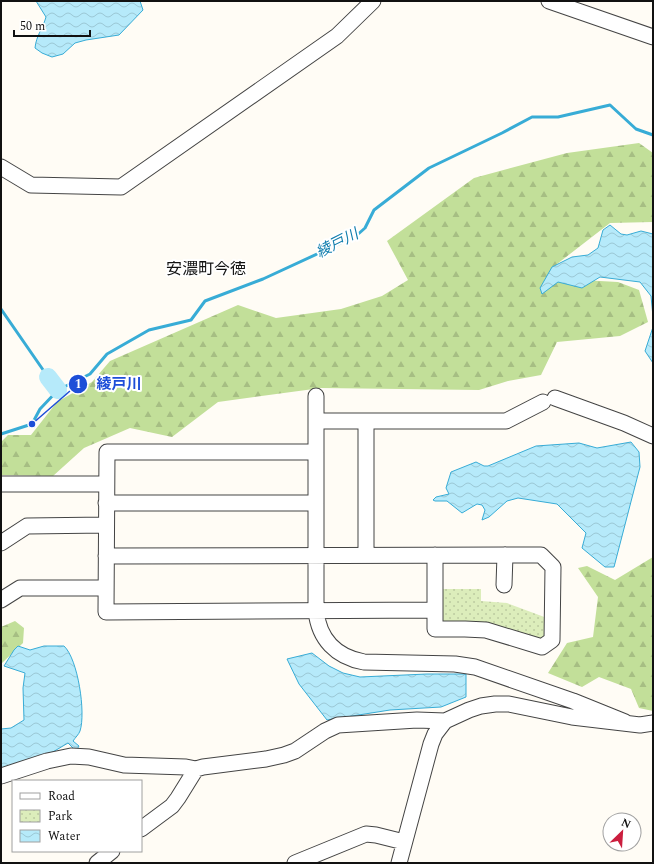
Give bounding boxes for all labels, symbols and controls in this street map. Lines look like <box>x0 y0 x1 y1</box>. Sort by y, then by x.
scale bar <box>14 12 90 38</box>
text: 50 m <box>20 17 45 36</box>
water label: 綾戸川 <box>312 222 364 264</box>
district label: 安濃町今徳 <box>166 257 246 281</box>
callout: 綾戸川 <box>68 371 149 398</box>
text: 綾戸川 <box>96 373 142 396</box>
text: 1 <box>75 375 81 394</box>
legend <box>12 780 142 852</box>
text: Road <box>48 787 75 806</box>
text: Park <box>48 807 73 826</box>
north arrow <box>602 812 642 852</box>
text: N <box>618 814 634 833</box>
text: Water <box>48 827 80 846</box>

